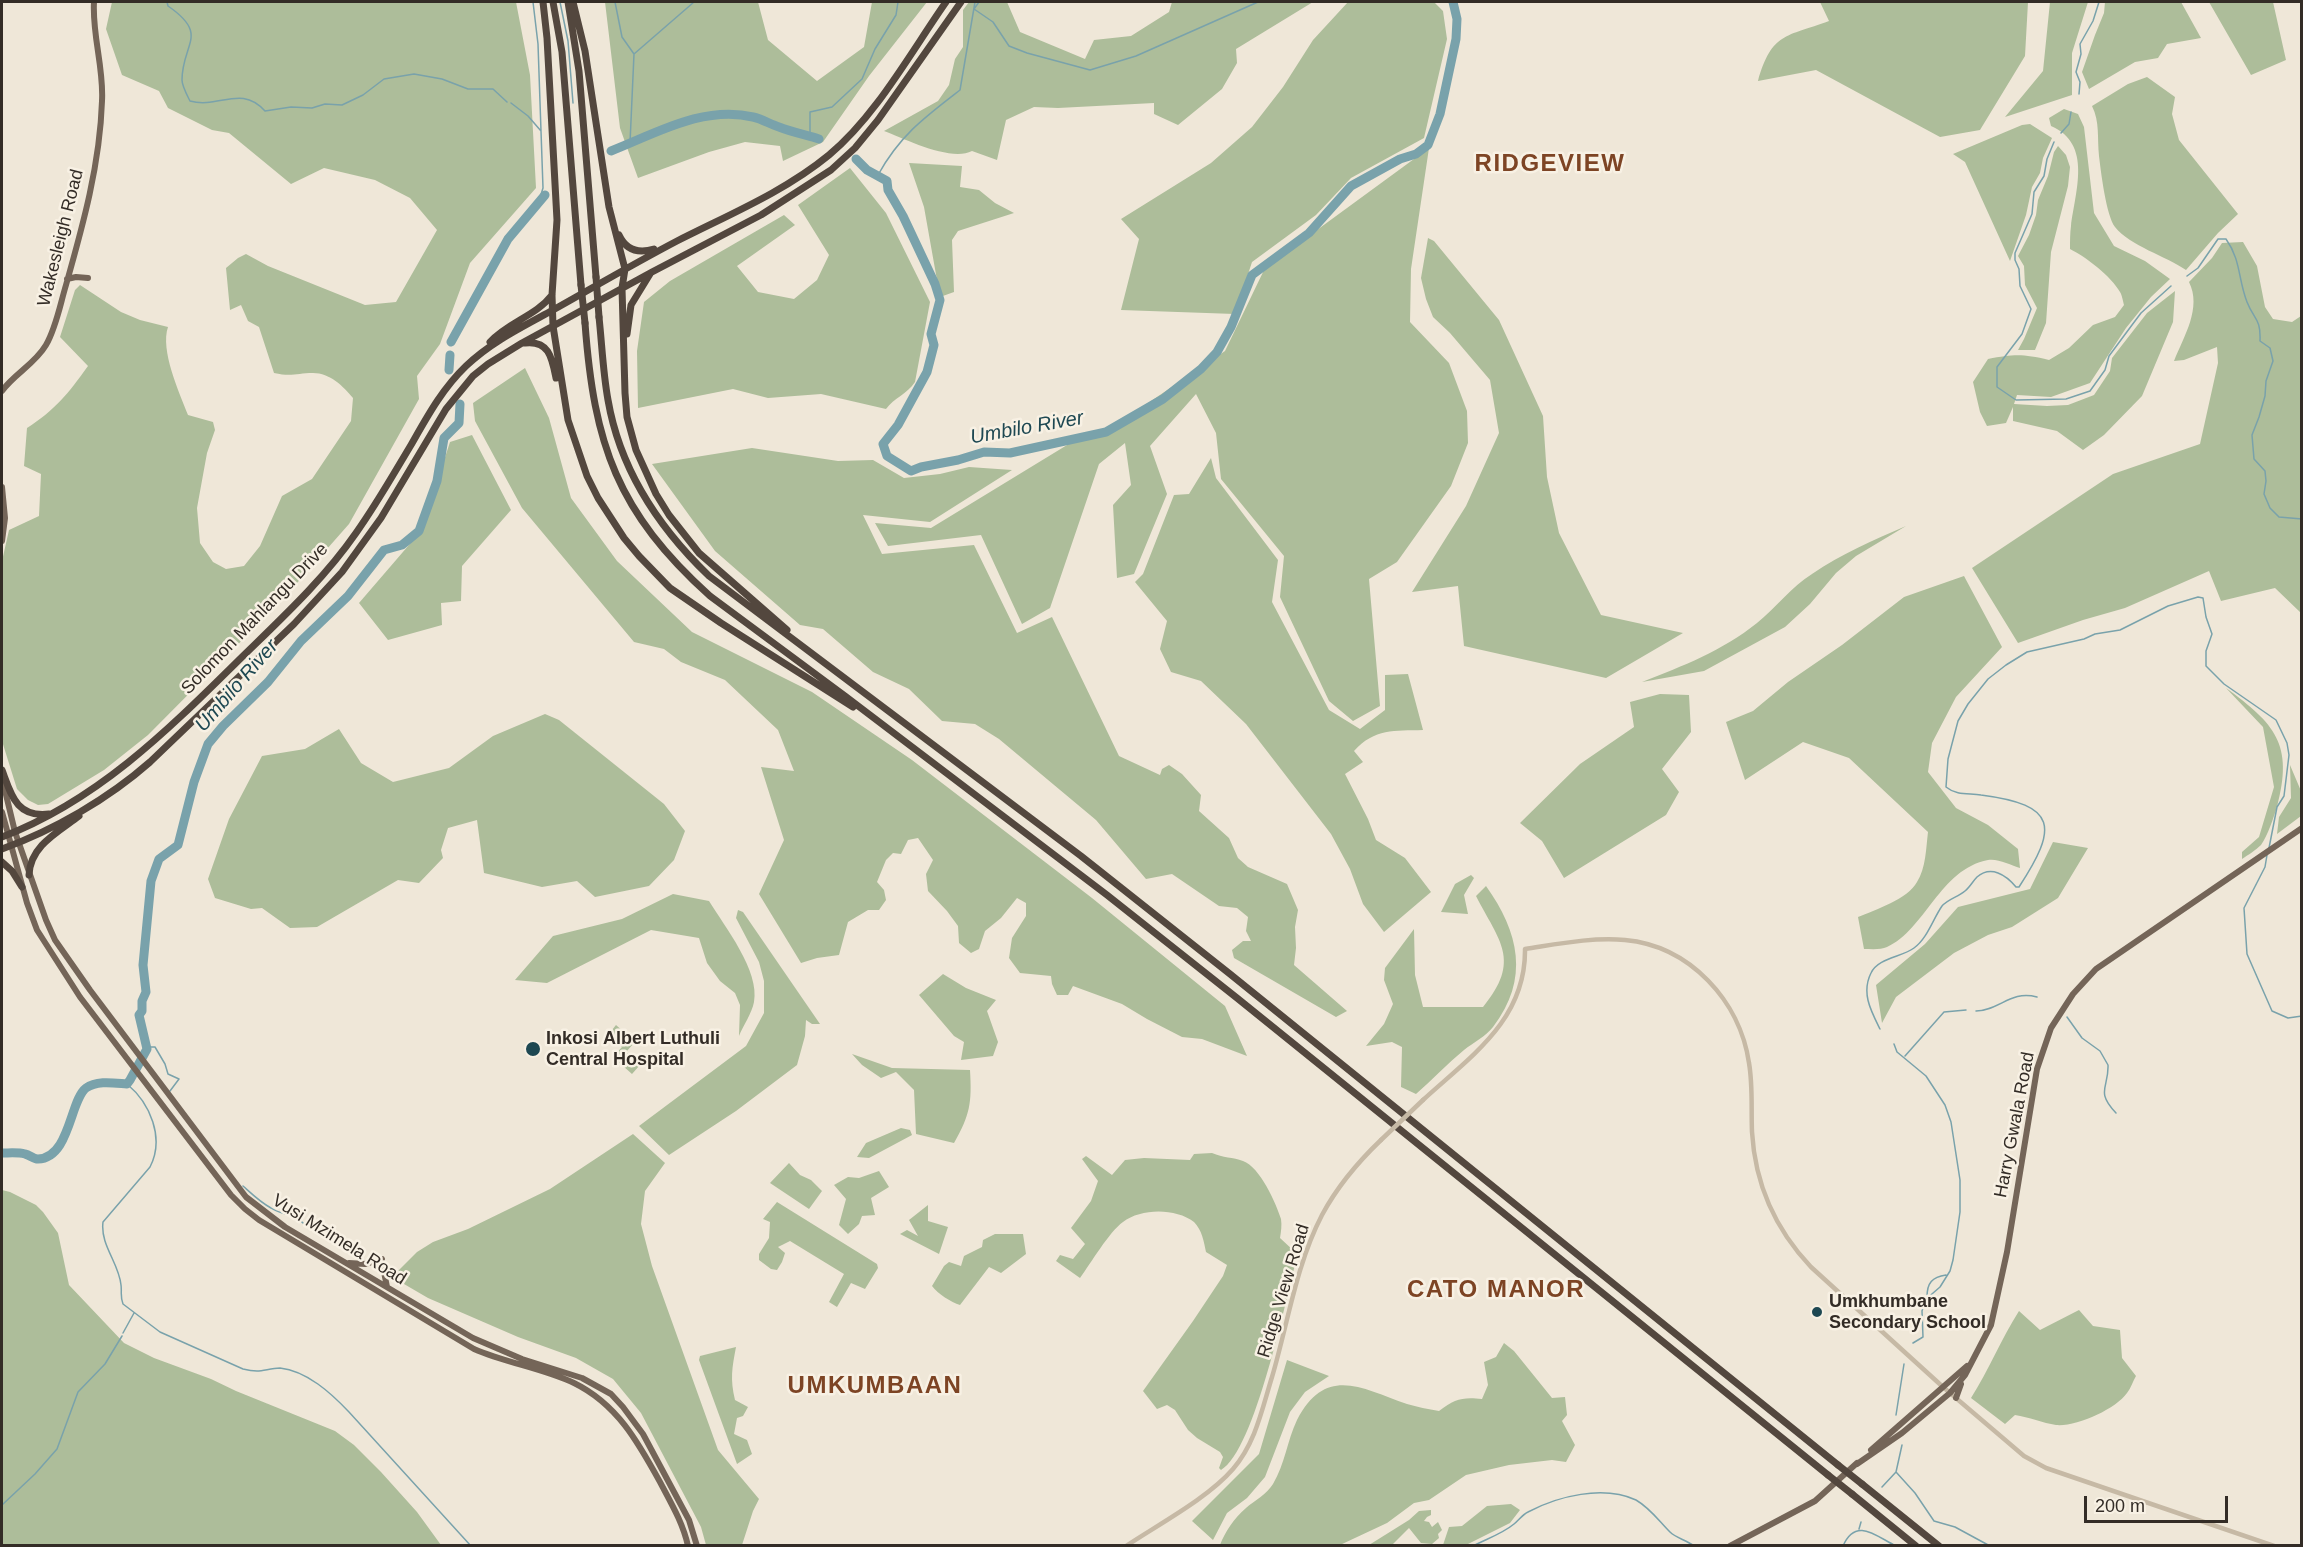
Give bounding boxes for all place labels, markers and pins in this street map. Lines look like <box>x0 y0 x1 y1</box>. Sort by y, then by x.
place label: Inkosi Albert Luthuli Central Hospital <box>546 1028 720 1070</box>
marker: Inkosi Albert Luthuli Central Hospital <box>524 1040 542 1058</box>
place label: Umkhumbane Secondary School <box>1829 1291 1986 1334</box>
marker: Umkhumbane Secondary School <box>1810 1305 1824 1319</box>

